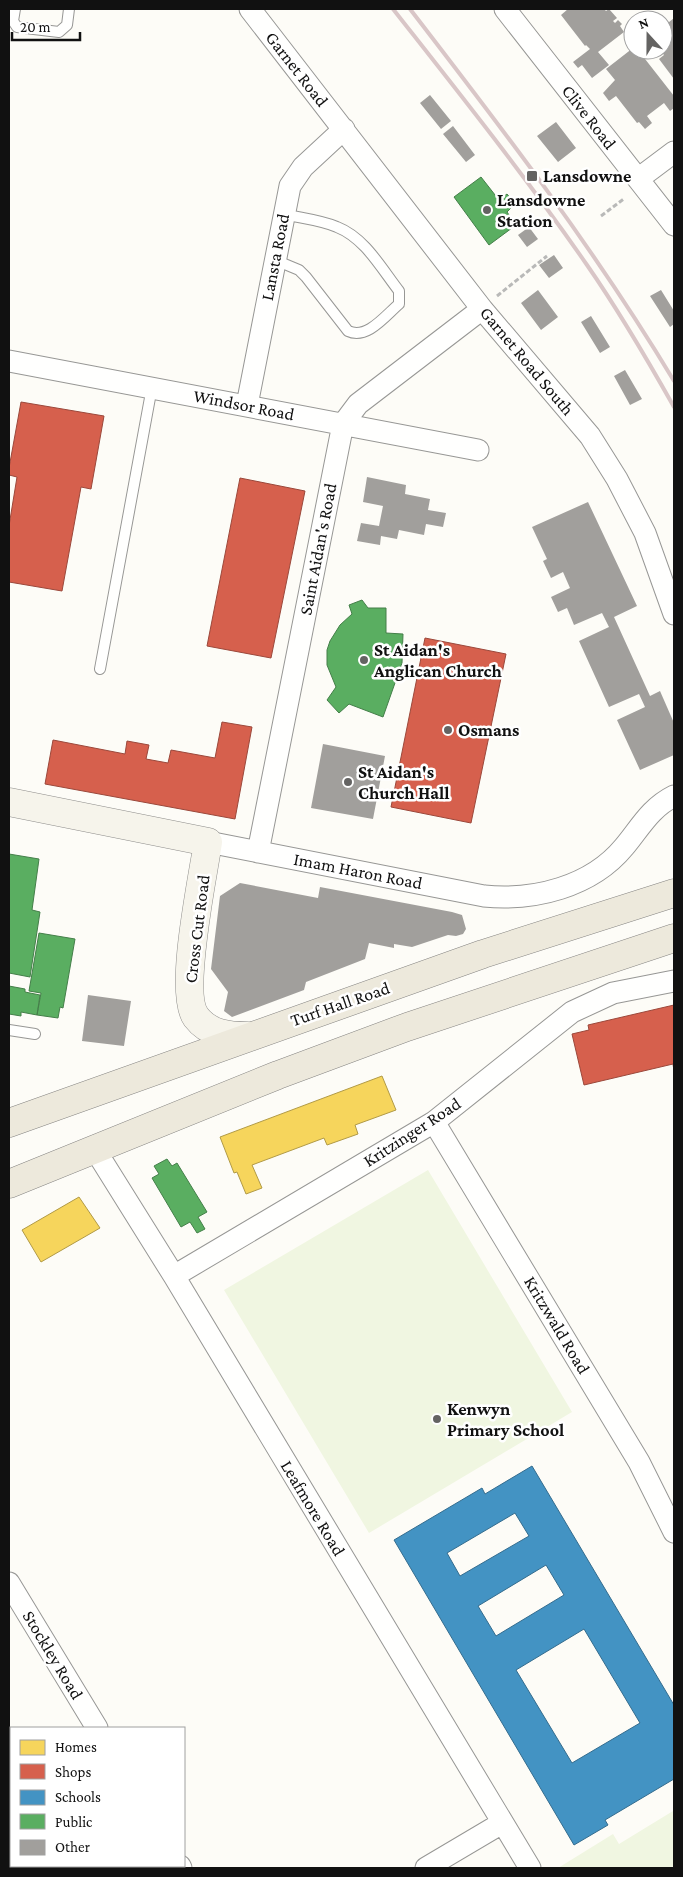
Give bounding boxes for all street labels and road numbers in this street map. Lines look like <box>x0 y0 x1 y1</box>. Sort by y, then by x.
street label: Garnet Road <box>262 28 333 111</box>
street label: Clive Road <box>558 81 621 153</box>
street label: Lansta Road <box>257 211 293 302</box>
street label: Garnet Road South <box>476 303 578 420</box>
street label: Windsor Road <box>192 385 297 425</box>
street label: Saint Aidan's Road <box>295 481 341 617</box>
street label: Imam Haron Road <box>292 849 425 893</box>
street label: Cross Cut Road <box>180 873 214 984</box>
street label: Turf Hall Road <box>288 977 393 1030</box>
street label: Kritzinger Road <box>360 1093 465 1171</box>
street label: Kritzwald Road <box>520 1273 594 1378</box>
street label: Leafmore Road <box>277 1457 350 1560</box>
street label: Stockley Road <box>19 1607 88 1703</box>

